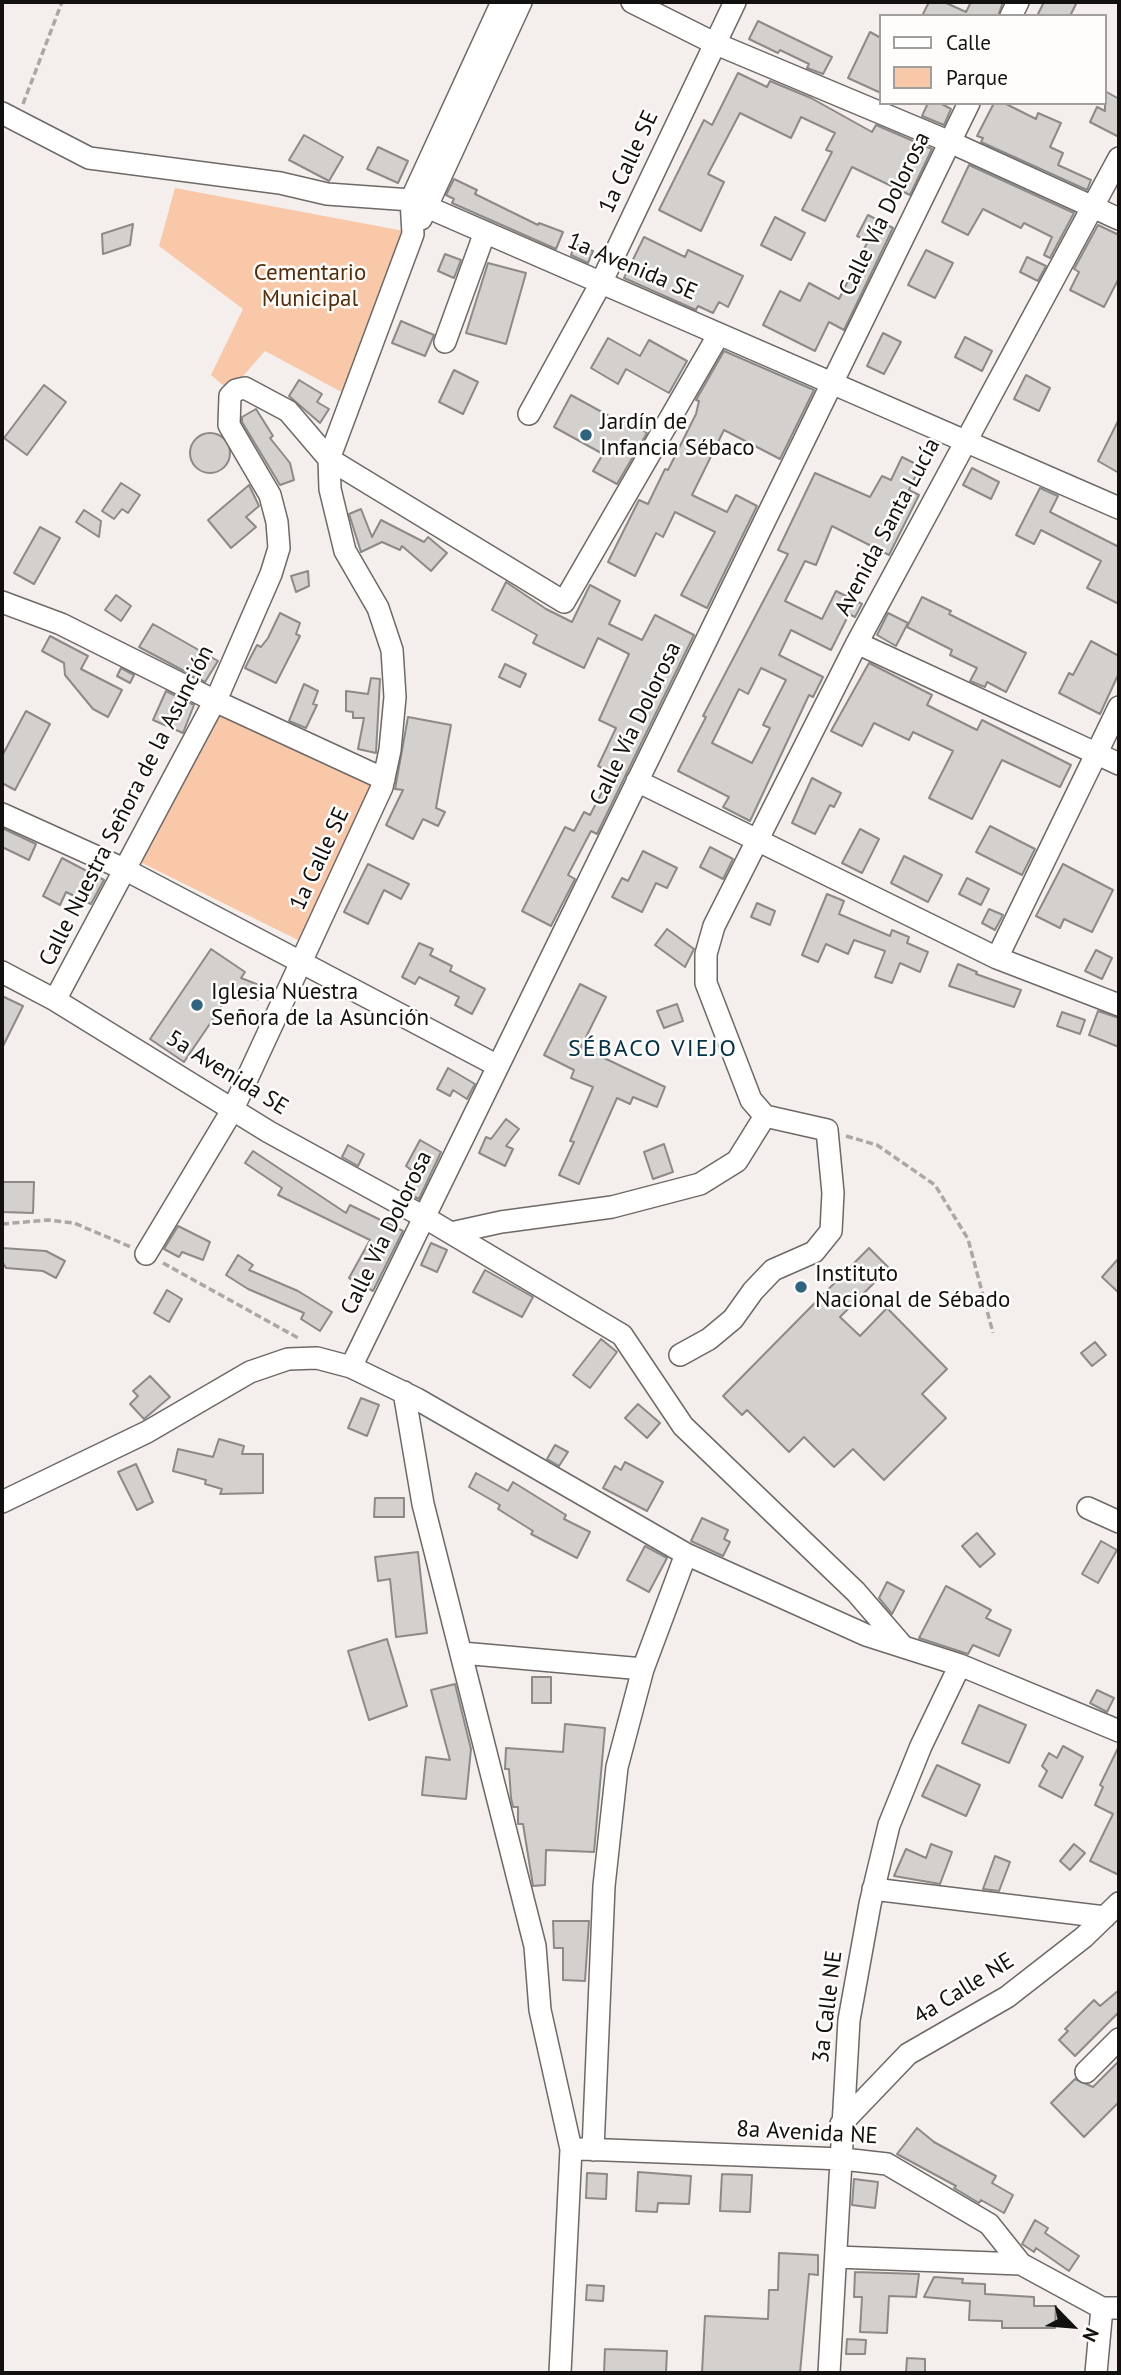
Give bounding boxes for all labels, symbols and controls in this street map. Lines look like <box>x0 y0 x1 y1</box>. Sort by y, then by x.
legend <box>880 14 1107 105</box>
text: Calle <box>946 29 991 56</box>
text: Parque <box>946 64 1008 91</box>
street label: 1a Calle SE <box>593 106 665 218</box>
street label: Calle Vía Dolorosa <box>833 128 937 300</box>
street label: 1a Avenida SE <box>563 227 701 307</box>
park label: Cementario Municipal <box>254 259 366 313</box>
place label: Jardín de Infancia Sébaco <box>600 408 755 462</box>
marker: Jardín de Infancia Sébaco <box>578 427 594 443</box>
street label: Avenida Santa Lucía <box>830 433 946 621</box>
street label: Calle Vía Dolorosa <box>584 638 688 810</box>
street label: Calle Nuestra Señora de la Asunción <box>34 641 220 971</box>
street label: 1a Calle SE <box>284 803 356 915</box>
place label: Iglesia Nuestra Señora de la Asunción <box>211 978 429 1032</box>
marker: Iglesia Nuestra Señora de la Asunción <box>189 997 205 1013</box>
street label: 5a Avenida SE <box>161 1025 293 1121</box>
district label: SÉBACO VIEJO <box>570 1035 736 1063</box>
street label: Calle Vía Dolorosa <box>335 1147 439 1319</box>
place label: Instituto Nacional de Sébado <box>815 1260 1010 1314</box>
marker: Instituto Nacional de Sébado <box>793 1279 809 1295</box>
street label: 4a Calle NE <box>909 1947 1019 2031</box>
street label: 3a Calle NE <box>807 1949 849 2065</box>
street label: 8a Avenida NE <box>736 2116 878 2150</box>
north arrow <box>1037 2291 1107 2361</box>
text: N <box>1078 2324 1105 2346</box>

